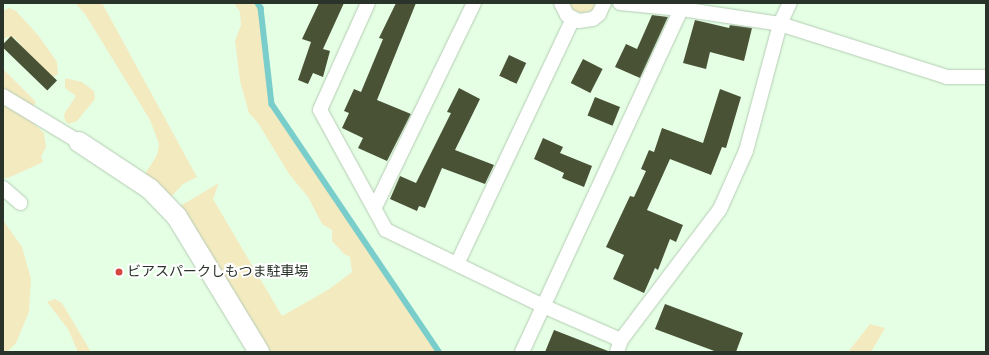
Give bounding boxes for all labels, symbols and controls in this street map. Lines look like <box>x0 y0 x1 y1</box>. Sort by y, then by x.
place label: ビアスパークしもつま駐車場 <box>127 264 309 280</box>
marker: ビアスパークしもつま駐車場 <box>114 267 124 277</box>

